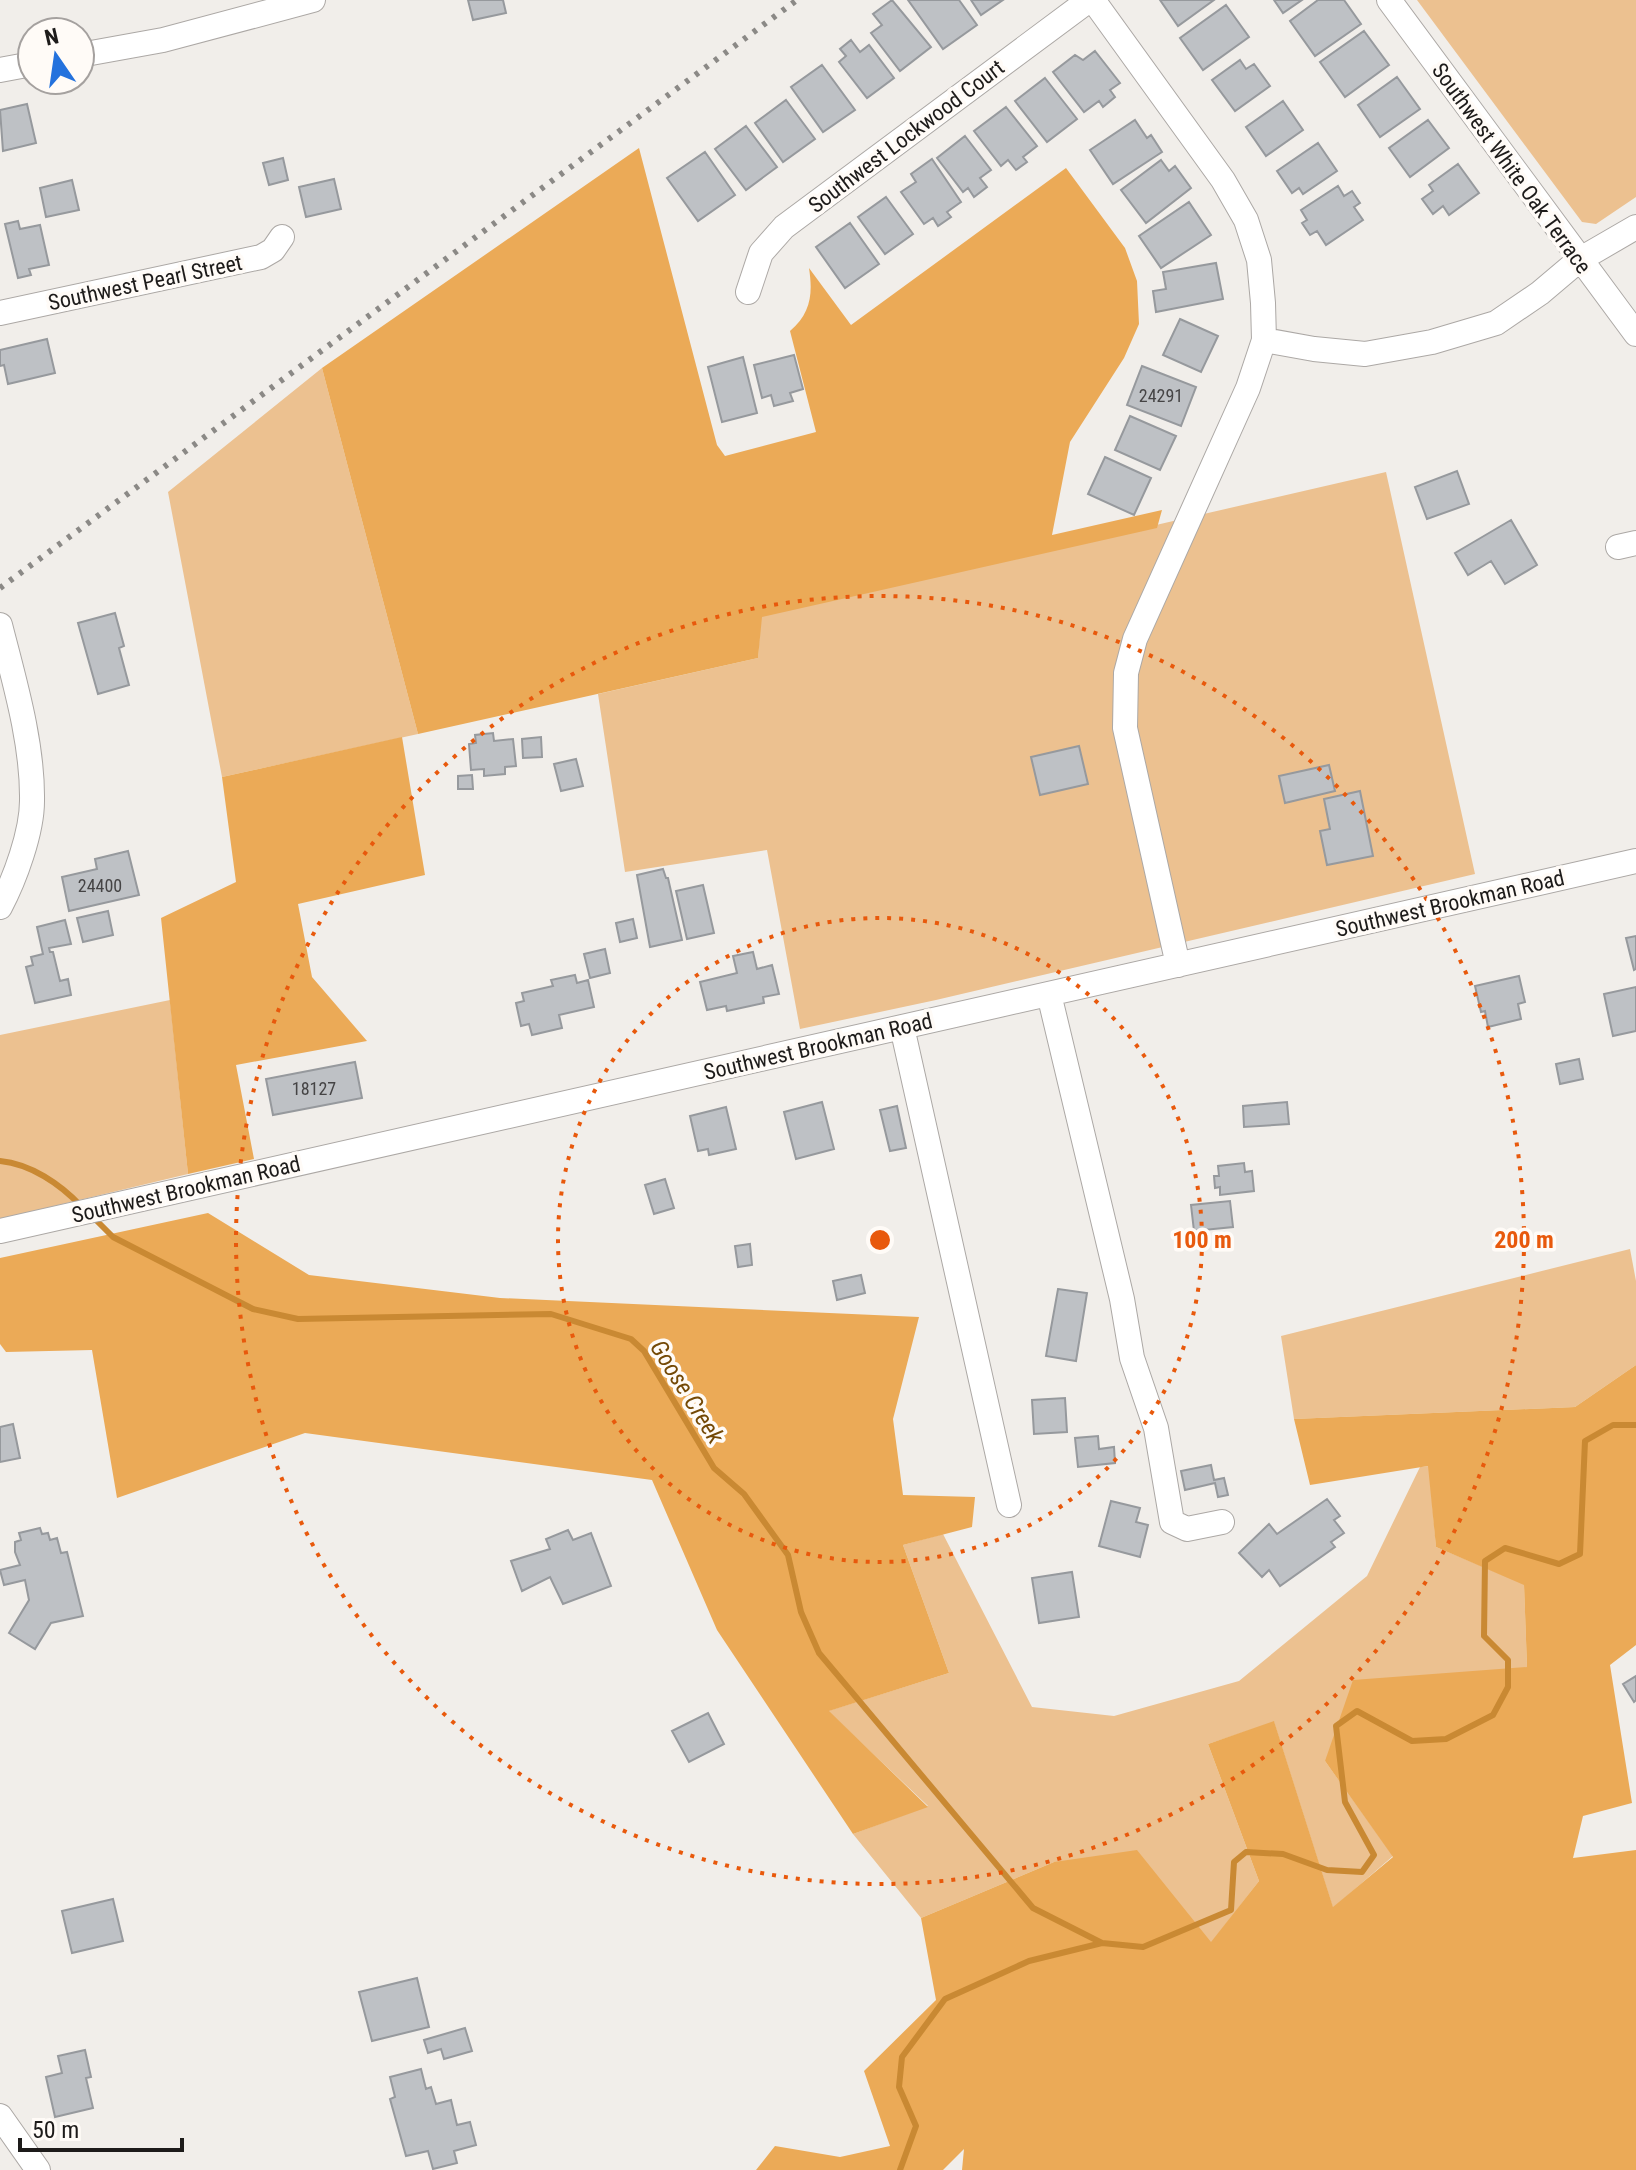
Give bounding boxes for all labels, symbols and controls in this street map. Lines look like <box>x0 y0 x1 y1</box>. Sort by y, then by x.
north arrow <box>16 16 96 96</box>
text: N <box>42 23 61 51</box>
street label: Southwest Lockwood Court <box>804 55 1009 218</box>
street label: Southwest White Oak Terrace <box>1427 58 1596 278</box>
street label: Southwest Pearl Street <box>46 250 244 315</box>
house number: 24291 <box>1139 385 1183 406</box>
street label: Southwest Brookman Road <box>1333 865 1567 942</box>
house number: 24400 <box>78 875 122 896</box>
street label: Southwest Brookman Road <box>701 1008 935 1085</box>
house number: 18127 <box>292 1078 336 1099</box>
street label: Southwest Brookman Road <box>69 1151 303 1228</box>
centre of rings <box>866 1226 894 1254</box>
text: 100 m <box>1172 1226 1232 1254</box>
text: 200 m <box>1494 1226 1554 1254</box>
water label: Goose Creek <box>644 1335 730 1449</box>
scale bar <box>20 2102 182 2152</box>
text: 50 m <box>32 2116 79 2144</box>

